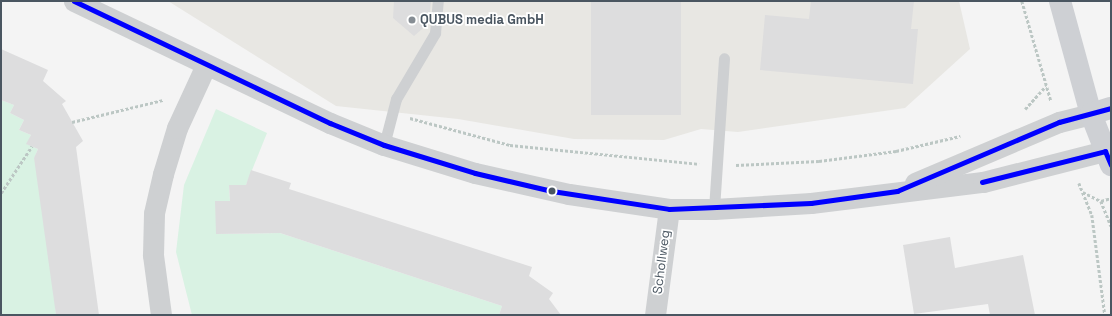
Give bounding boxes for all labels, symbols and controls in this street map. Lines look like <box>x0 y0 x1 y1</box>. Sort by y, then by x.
place label: QUBUS media GmbH <box>420 12 544 28</box>
marker: QUBUS media GmbH <box>407 15 417 25</box>
unlabelled marker <box>547 186 557 196</box>
street label: Schollweg <box>650 229 674 295</box>

